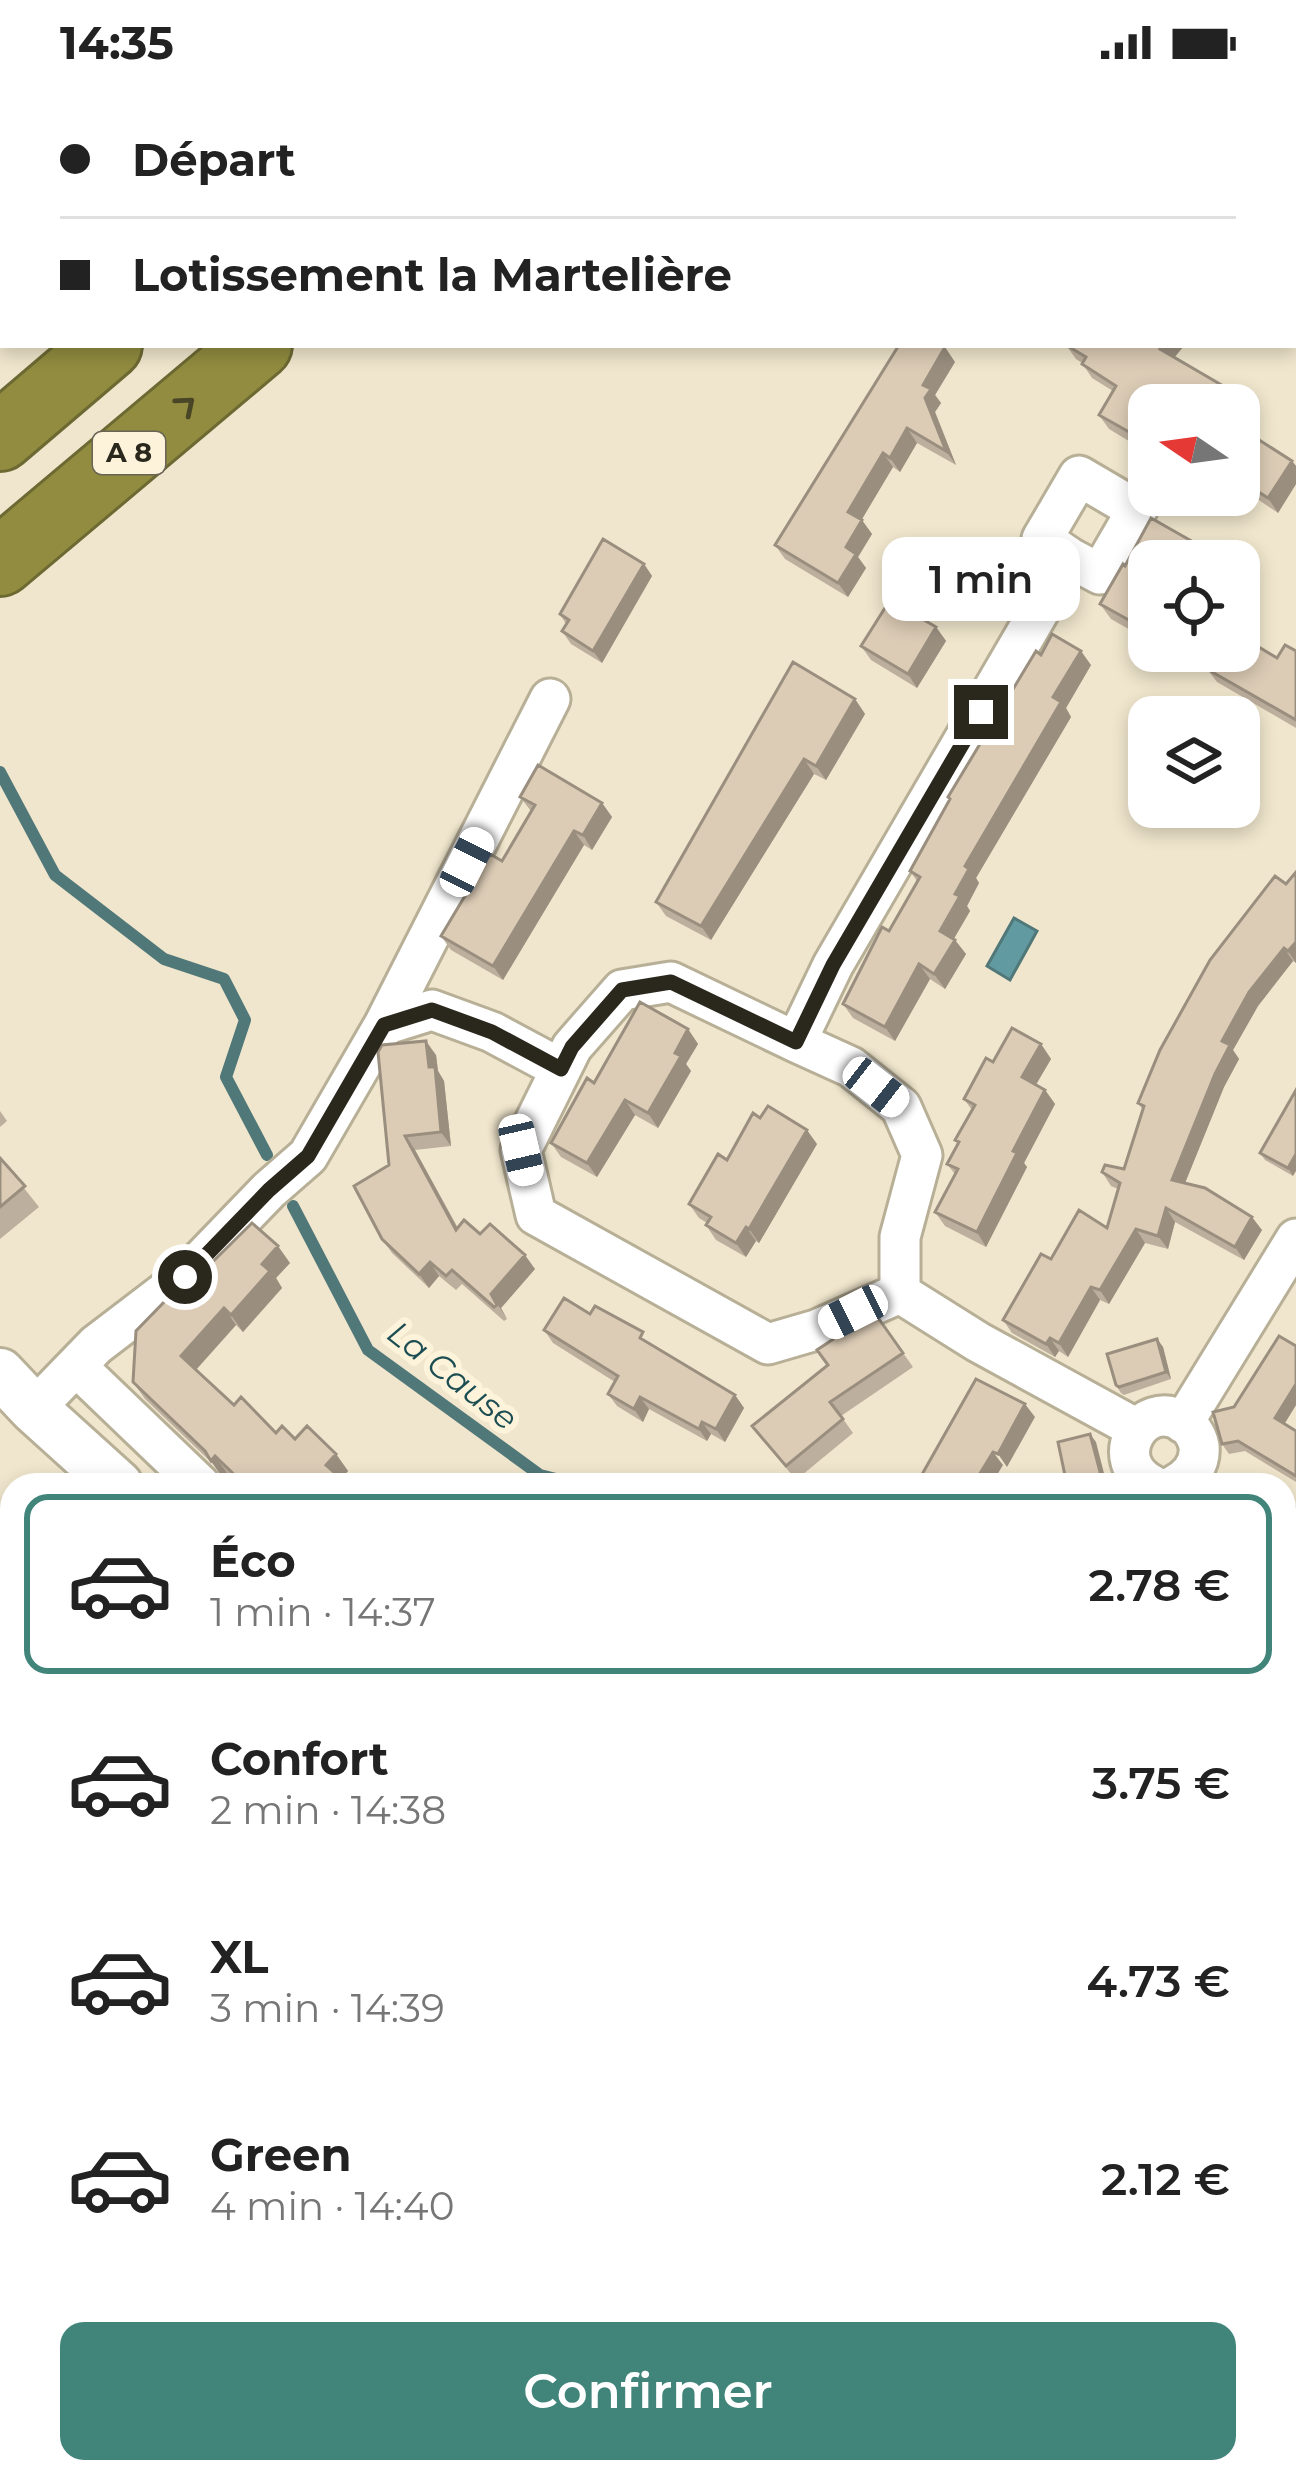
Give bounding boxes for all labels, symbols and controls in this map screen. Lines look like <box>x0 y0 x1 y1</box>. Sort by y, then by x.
text: 14:35 <box>60 15 174 70</box>
text: Départ <box>132 132 296 187</box>
text: Lotissement la Martelière <box>132 247 732 302</box>
north arrow <box>1128 384 1260 516</box>
map controls <box>1128 384 1260 828</box>
one-way arrow <box>172 398 194 420</box>
road number: A 8 <box>93 432 165 474</box>
callout: 1 min <box>882 538 1080 622</box>
button: locate <box>1128 540 1260 672</box>
text: 1 min <box>929 555 1033 603</box>
route end <box>954 685 1008 739</box>
button: layers <box>1128 696 1260 828</box>
car <box>435 822 499 902</box>
car <box>837 1051 915 1123</box>
car <box>495 1111 547 1189</box>
route start <box>158 1250 212 1304</box>
car <box>813 1280 893 1344</box>
water label: La Cause <box>380 1312 526 1438</box>
icon: car <box>66 1530 174 1638</box>
text: Éco <box>210 1533 296 1588</box>
text: 2.78 € <box>1089 1557 1230 1612</box>
text: 1 min · 14:37 <box>210 1588 436 1636</box>
icon: car <box>66 1728 174 1836</box>
text: Confort <box>210 1731 389 1786</box>
text: 3.75 € <box>1092 1755 1230 1810</box>
text: 2 min · 14:38 <box>210 1786 446 1834</box>
icon: car <box>66 1926 174 2034</box>
text: XL <box>210 1929 268 1984</box>
text: 4.73 € <box>1086 1953 1230 2008</box>
text: 3 min · 14:39 <box>210 1984 445 2032</box>
icon: car <box>66 2124 174 2232</box>
text: Green <box>210 2127 352 2182</box>
text: 2.12 € <box>1101 2151 1230 2206</box>
text: 4 min · 14:40 <box>210 2182 454 2230</box>
button: Confirmer <box>60 2322 1236 2460</box>

